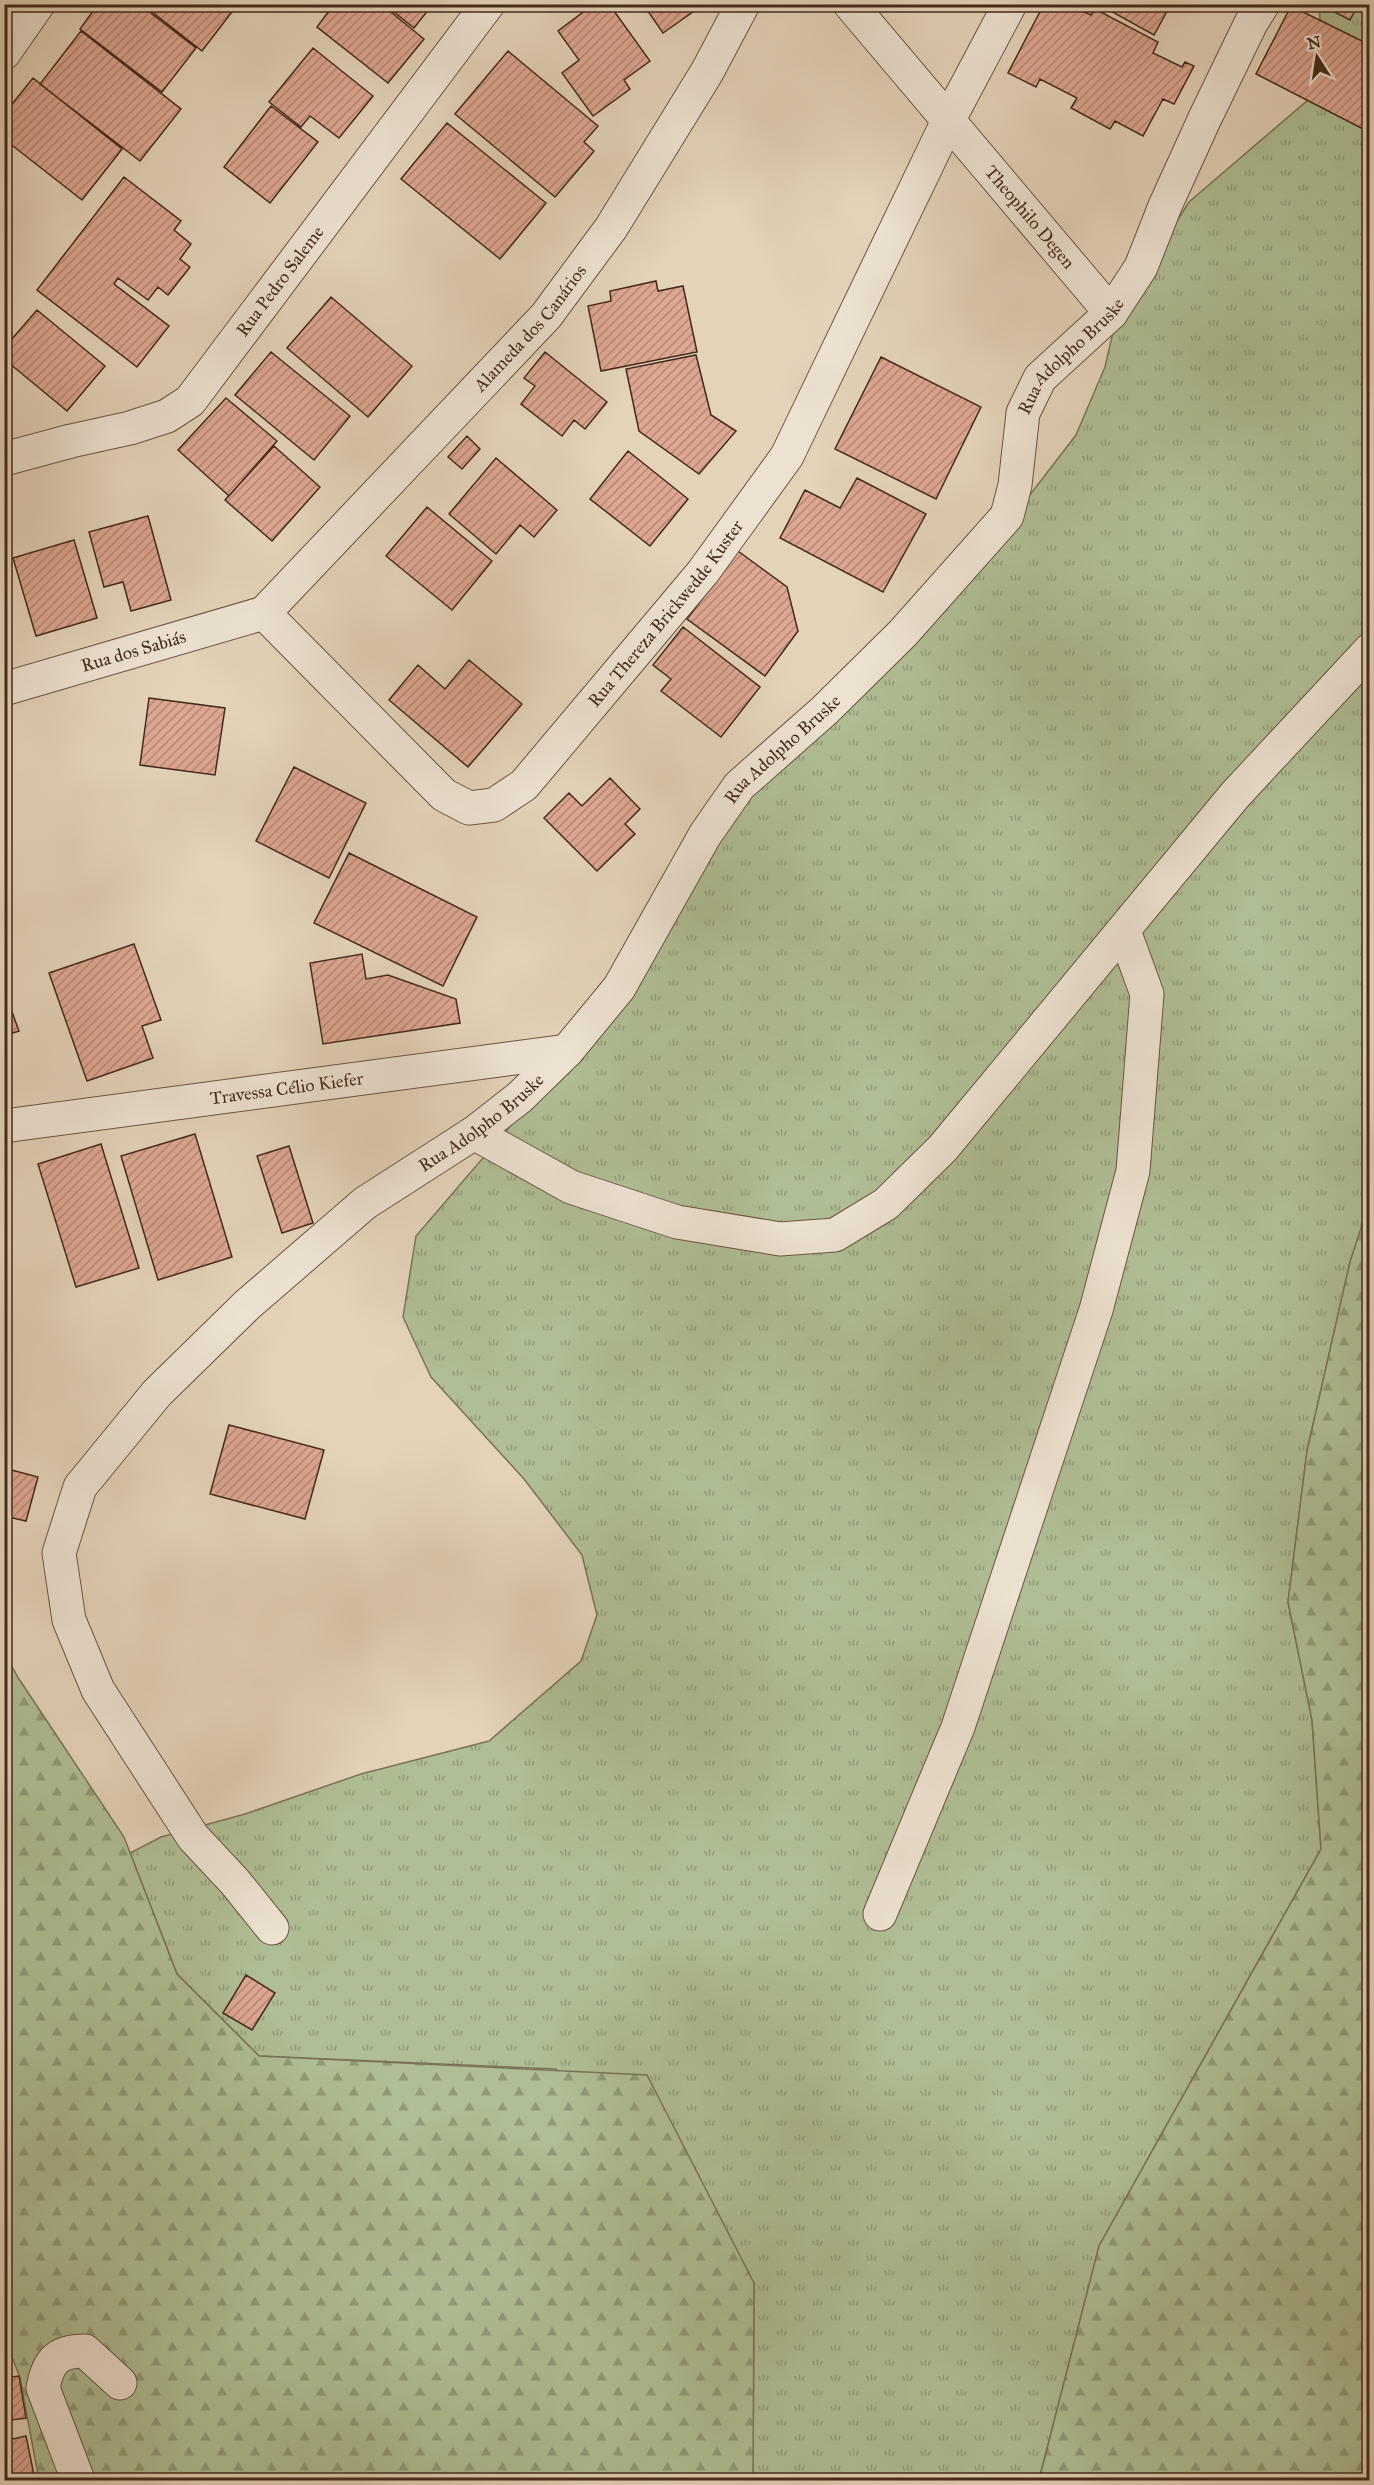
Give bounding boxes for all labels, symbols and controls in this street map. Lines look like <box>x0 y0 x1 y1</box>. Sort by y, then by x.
north arrow <box>1287 27 1347 87</box>
text: N <box>1305 32 1323 54</box>
street label: Theophilo Degen <box>980 161 1080 273</box>
street label: Rua Pedro Saleme <box>231 222 329 341</box>
street label: Alameda dos Canários <box>468 260 591 397</box>
street label: Rua Adolpho Bruske <box>1013 294 1129 418</box>
street label: Rua Thereza Brickwedde Kuster <box>583 515 748 712</box>
street label: Rua dos Sabiás <box>79 625 189 677</box>
street label: Rua Adolpho Bruske <box>719 690 845 808</box>
street label: Travessa Célio Kiefer <box>208 1067 365 1109</box>
street label: Rua Adolpho Bruske <box>414 1069 548 1177</box>

